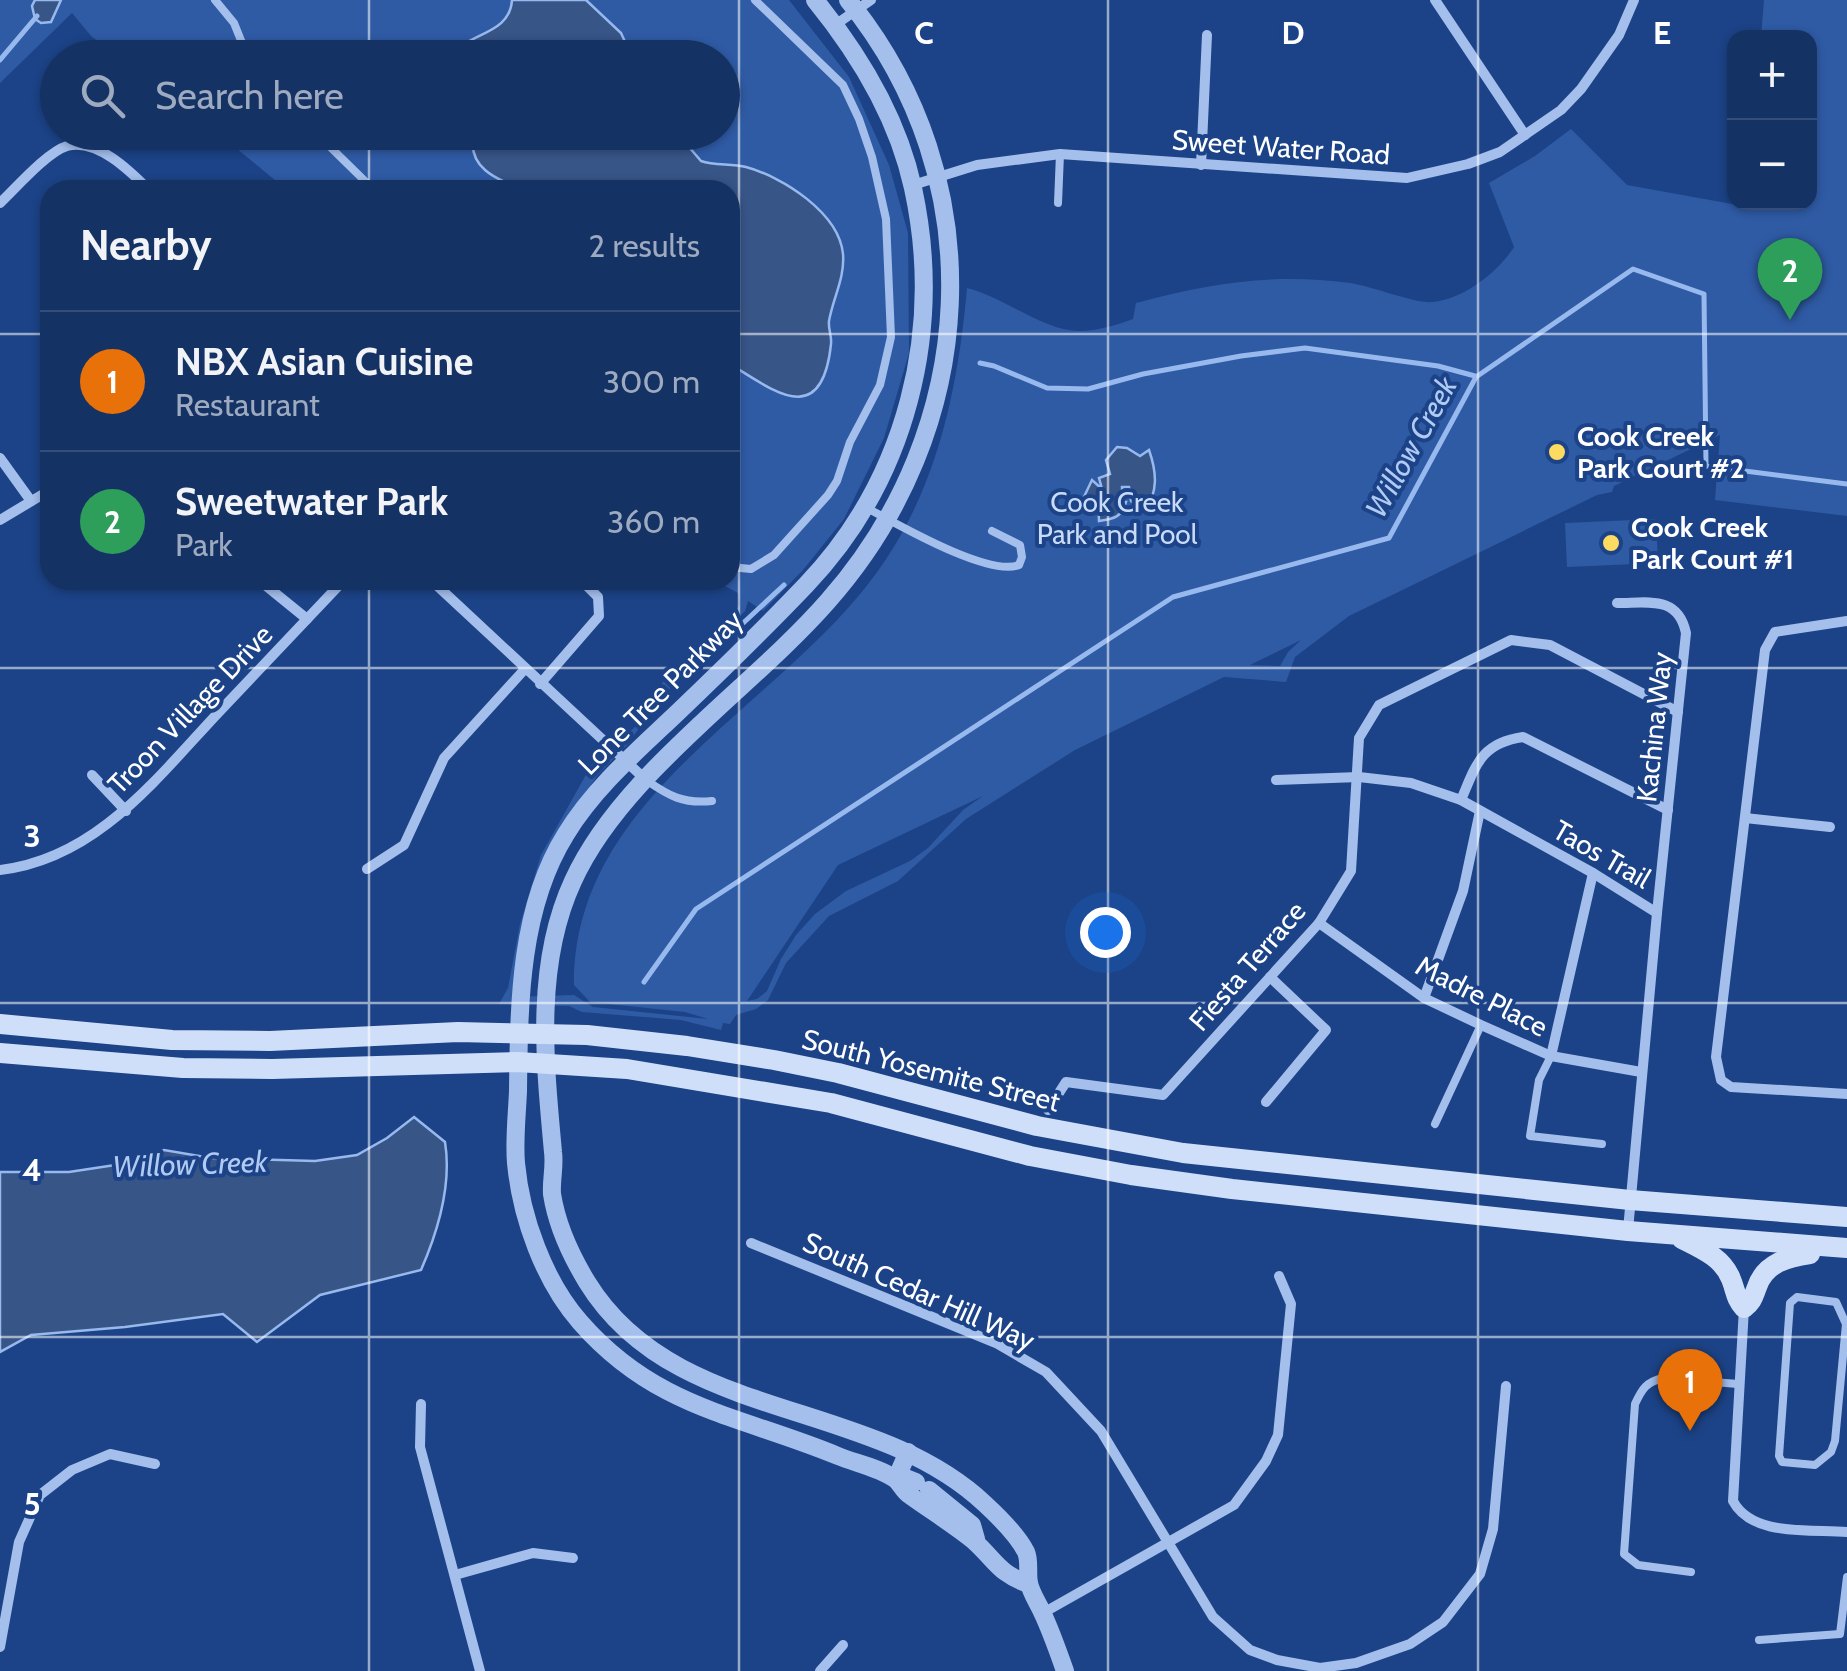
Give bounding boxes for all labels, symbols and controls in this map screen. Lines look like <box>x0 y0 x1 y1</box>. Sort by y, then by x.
text: C <box>914 13 934 52</box>
text: D <box>1281 13 1305 52</box>
text: E <box>1653 13 1671 52</box>
map controls <box>1727 30 1817 210</box>
button: + <box>1727 30 1817 120</box>
search box <box>40 40 740 150</box>
icon: search <box>75 68 130 123</box>
text: Search here <box>155 72 344 119</box>
button: − <box>1727 120 1817 210</box>
street label: Sweet Water Road <box>1171 122 1391 172</box>
text: Nearby <box>80 219 212 271</box>
text: 2 results <box>589 226 700 265</box>
pin: 2 <box>1758 238 1822 320</box>
text: NBX Asian Cuisine <box>175 338 473 385</box>
text: 1 <box>107 362 118 401</box>
text: 300 m <box>603 362 700 401</box>
water label: Willow Creek <box>1357 369 1465 524</box>
text: Restaurant <box>175 385 320 424</box>
place label: Cook Creek Park Court #2 <box>1577 419 1744 485</box>
marker: Cook Creek Park Court #2 <box>1546 441 1568 463</box>
text: Sweetwater Park <box>175 478 448 525</box>
park label: Cook Creek Park and Pool <box>1037 485 1198 551</box>
text: 2 <box>104 502 121 541</box>
text: 360 m <box>607 502 700 541</box>
place label: Cook Creek Park Court #1 <box>1631 510 1794 576</box>
text: Park <box>175 525 233 564</box>
marker: Cook Creek Park Court #1 <box>1600 532 1622 554</box>
street label: Lone Tree Parkway <box>571 603 749 781</box>
street label: Troon Village Drive <box>101 617 279 801</box>
street label: Kachina Way <box>1629 650 1679 804</box>
street label: Taos Trail <box>1547 813 1657 896</box>
text: 3 <box>23 816 41 855</box>
street label: Fiesta Terrace <box>1182 894 1312 1038</box>
your location <box>1080 907 1131 958</box>
street label: Madre Place <box>1410 948 1554 1044</box>
street label: South Yosemite Street <box>799 1022 1063 1118</box>
water label: Willow Creek <box>112 1143 269 1185</box>
text: 4 <box>22 1150 42 1189</box>
street label: South Cedar Hill Way <box>798 1225 1040 1357</box>
pin: 1 <box>1658 1348 1722 1431</box>
text: 5 <box>23 1484 41 1523</box>

